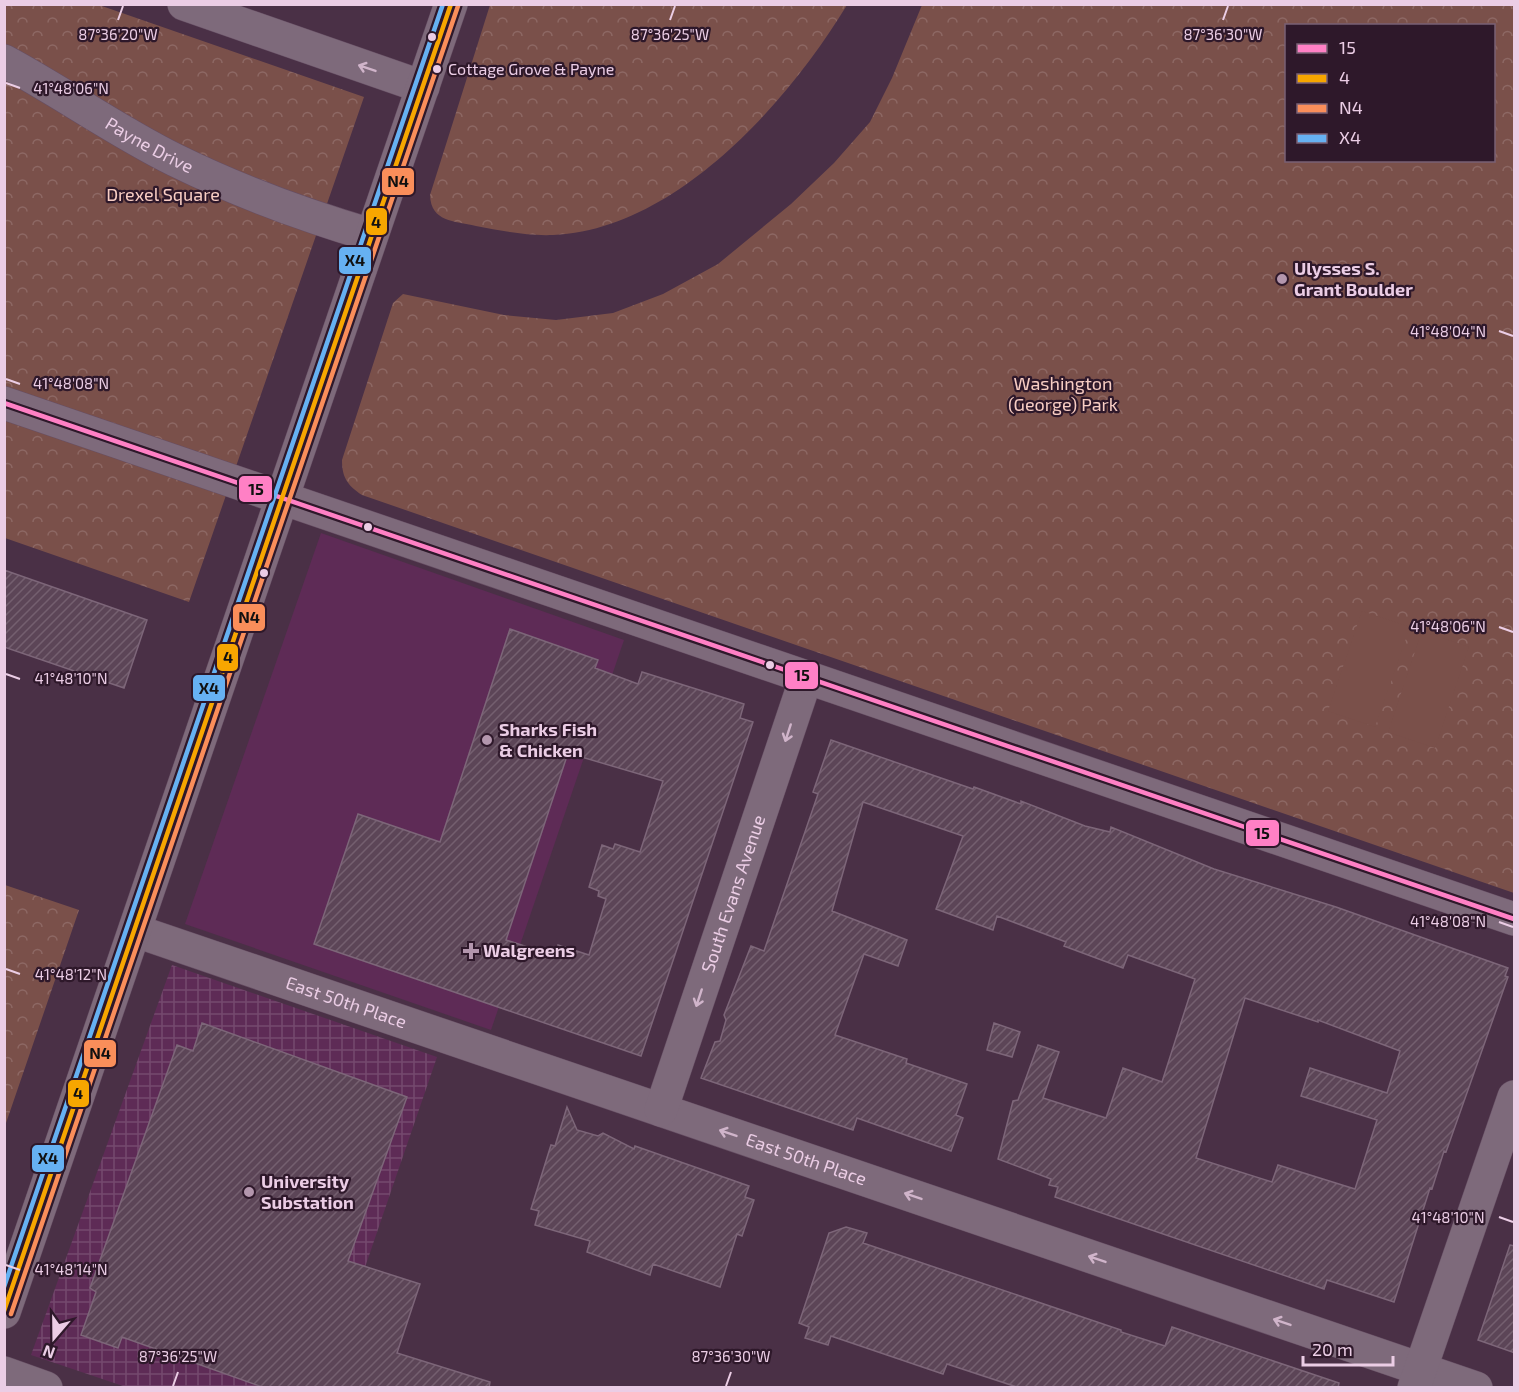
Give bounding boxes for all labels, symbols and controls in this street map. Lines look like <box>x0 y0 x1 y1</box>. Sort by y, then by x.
legend <box>1285 24 1495 162</box>
text: 87°36'20"W <box>78 25 158 43</box>
text: 87°36'25"W <box>631 25 709 43</box>
text: 87°36'30"W <box>1183 25 1263 43</box>
unlabelled marker <box>426 31 438 43</box>
text: 15 <box>1339 36 1356 58</box>
place label: Cottage Grove & Payne <box>448 59 614 78</box>
one-way arrow <box>358 61 377 72</box>
marker: Cottage Grove & Payne <box>431 63 443 75</box>
text: 4 <box>1339 66 1350 88</box>
text: 41°48'06"N <box>33 79 109 97</box>
text: N4 <box>1339 96 1363 118</box>
street label: Payne Drive <box>102 112 197 177</box>
text: X4 <box>1339 126 1361 148</box>
line badge: N4 <box>381 167 415 196</box>
text: N4 <box>387 171 409 190</box>
park label: Drexel Square <box>106 183 220 205</box>
line badge: 4 <box>365 207 388 236</box>
text: 4 <box>371 212 381 231</box>
line badge: X4 <box>338 246 372 275</box>
text: X4 <box>345 250 365 269</box>
place label: Ulysses S. Grant Boulder <box>1294 257 1413 300</box>
marker: Ulysses S. Grant Boulder <box>1275 272 1289 286</box>
text: 41°48'04"N <box>1410 322 1486 340</box>
park label: Washington (George) Park <box>1008 372 1118 415</box>
text: 41°48'08"N <box>33 374 109 392</box>
line badge: 15 <box>238 475 273 503</box>
text: 15 <box>248 479 264 498</box>
unlabelled marker <box>362 521 374 533</box>
unlabelled marker <box>258 567 270 579</box>
line badge: N4 <box>232 603 266 632</box>
text: N4 <box>238 607 260 626</box>
text: 41°48'06"N <box>1410 617 1486 635</box>
line badge: 4 <box>216 643 239 672</box>
text: 4 <box>223 647 233 666</box>
unlabelled marker <box>764 659 776 671</box>
line badge: 15 <box>784 661 819 690</box>
text: 15 <box>794 665 810 684</box>
text: 41°48'10"N <box>35 669 108 687</box>
line badge: X4 <box>192 674 226 702</box>
text: X4 <box>199 678 219 697</box>
place label: Sharks Fish & Chicken <box>499 718 597 761</box>
one-way arrow <box>781 723 792 742</box>
marker: Sharks Fish & Chicken <box>480 733 494 747</box>
street label: South Evans Avenue <box>696 812 769 975</box>
line badge: 15 <box>1245 819 1280 847</box>
text: 15 <box>1254 823 1270 842</box>
text: 41°48'08"N <box>1410 912 1486 930</box>
place label: Walgreens <box>483 939 575 961</box>
marker: Walgreens <box>464 944 478 958</box>
text: 41°48'12"N <box>35 965 107 983</box>
street label: East 50th Place <box>283 971 410 1032</box>
one-way arrow <box>693 988 704 1007</box>
line badge: N4 <box>83 1039 117 1068</box>
text: N4 <box>89 1043 111 1062</box>
line badge: 4 <box>67 1079 90 1108</box>
text: 4 <box>73 1083 83 1102</box>
one-way arrow <box>719 1127 738 1138</box>
street label: East 50th Place <box>743 1128 870 1189</box>
line badge: X4 <box>31 1144 65 1173</box>
text: X4 <box>38 1148 58 1167</box>
place label: University Substation <box>261 1170 354 1213</box>
marker: University Substation <box>242 1185 256 1199</box>
one-way arrow <box>904 1190 923 1201</box>
text: 41°48'10"N <box>1412 1208 1485 1226</box>
one-way arrow <box>1088 1252 1107 1263</box>
text: 41°48'14"N <box>34 1260 108 1278</box>
north arrow <box>24 1308 84 1368</box>
one-way arrow <box>1273 1315 1292 1326</box>
scale bar <box>1303 1329 1393 1367</box>
text: 20 m <box>1312 1338 1353 1360</box>
text: N <box>40 1342 57 1363</box>
text: 87°36'25"W <box>139 1347 217 1365</box>
text: 87°36'30"W <box>691 1347 771 1365</box>

